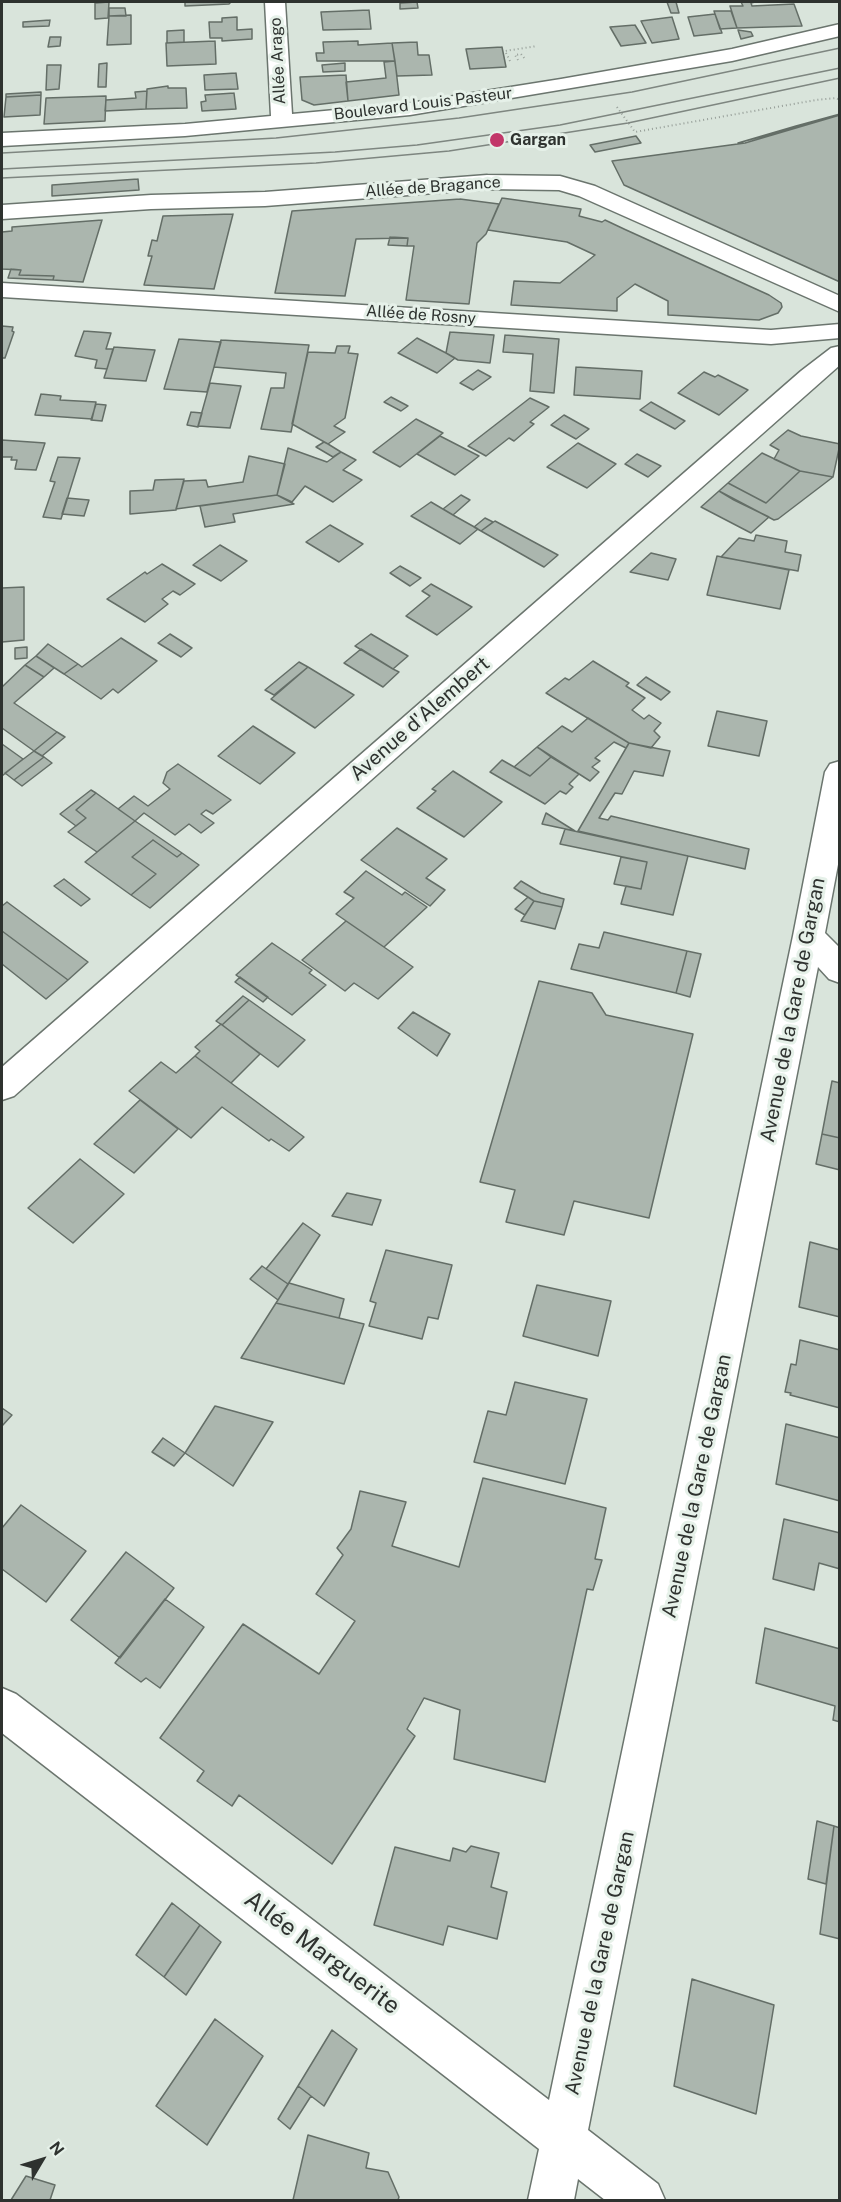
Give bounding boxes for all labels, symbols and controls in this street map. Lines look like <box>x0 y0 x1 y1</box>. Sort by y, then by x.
street label: Allée Arago <box>266 17 290 105</box>
street label: Boulevard Louis Pasteur <box>333 84 513 124</box>
place label: Gargan <box>510 130 566 150</box>
marker: Gargan <box>488 131 506 149</box>
street label: Allée de Bragance <box>365 173 501 201</box>
street label: Allée de Rosny <box>365 302 477 328</box>
street label: Avenue d'Alembert <box>345 652 495 786</box>
street label: Avenue de la Gare de Gargan <box>756 876 830 1144</box>
street label: Avenue de la Gare de Gargan <box>657 1352 737 1620</box>
street label: Avenue de la Gare de Gargan <box>560 1829 640 2097</box>
street label: Allée Marguerite <box>239 1885 405 2021</box>
north arrow <box>12 2130 72 2190</box>
text: N <box>45 2138 68 2159</box>

